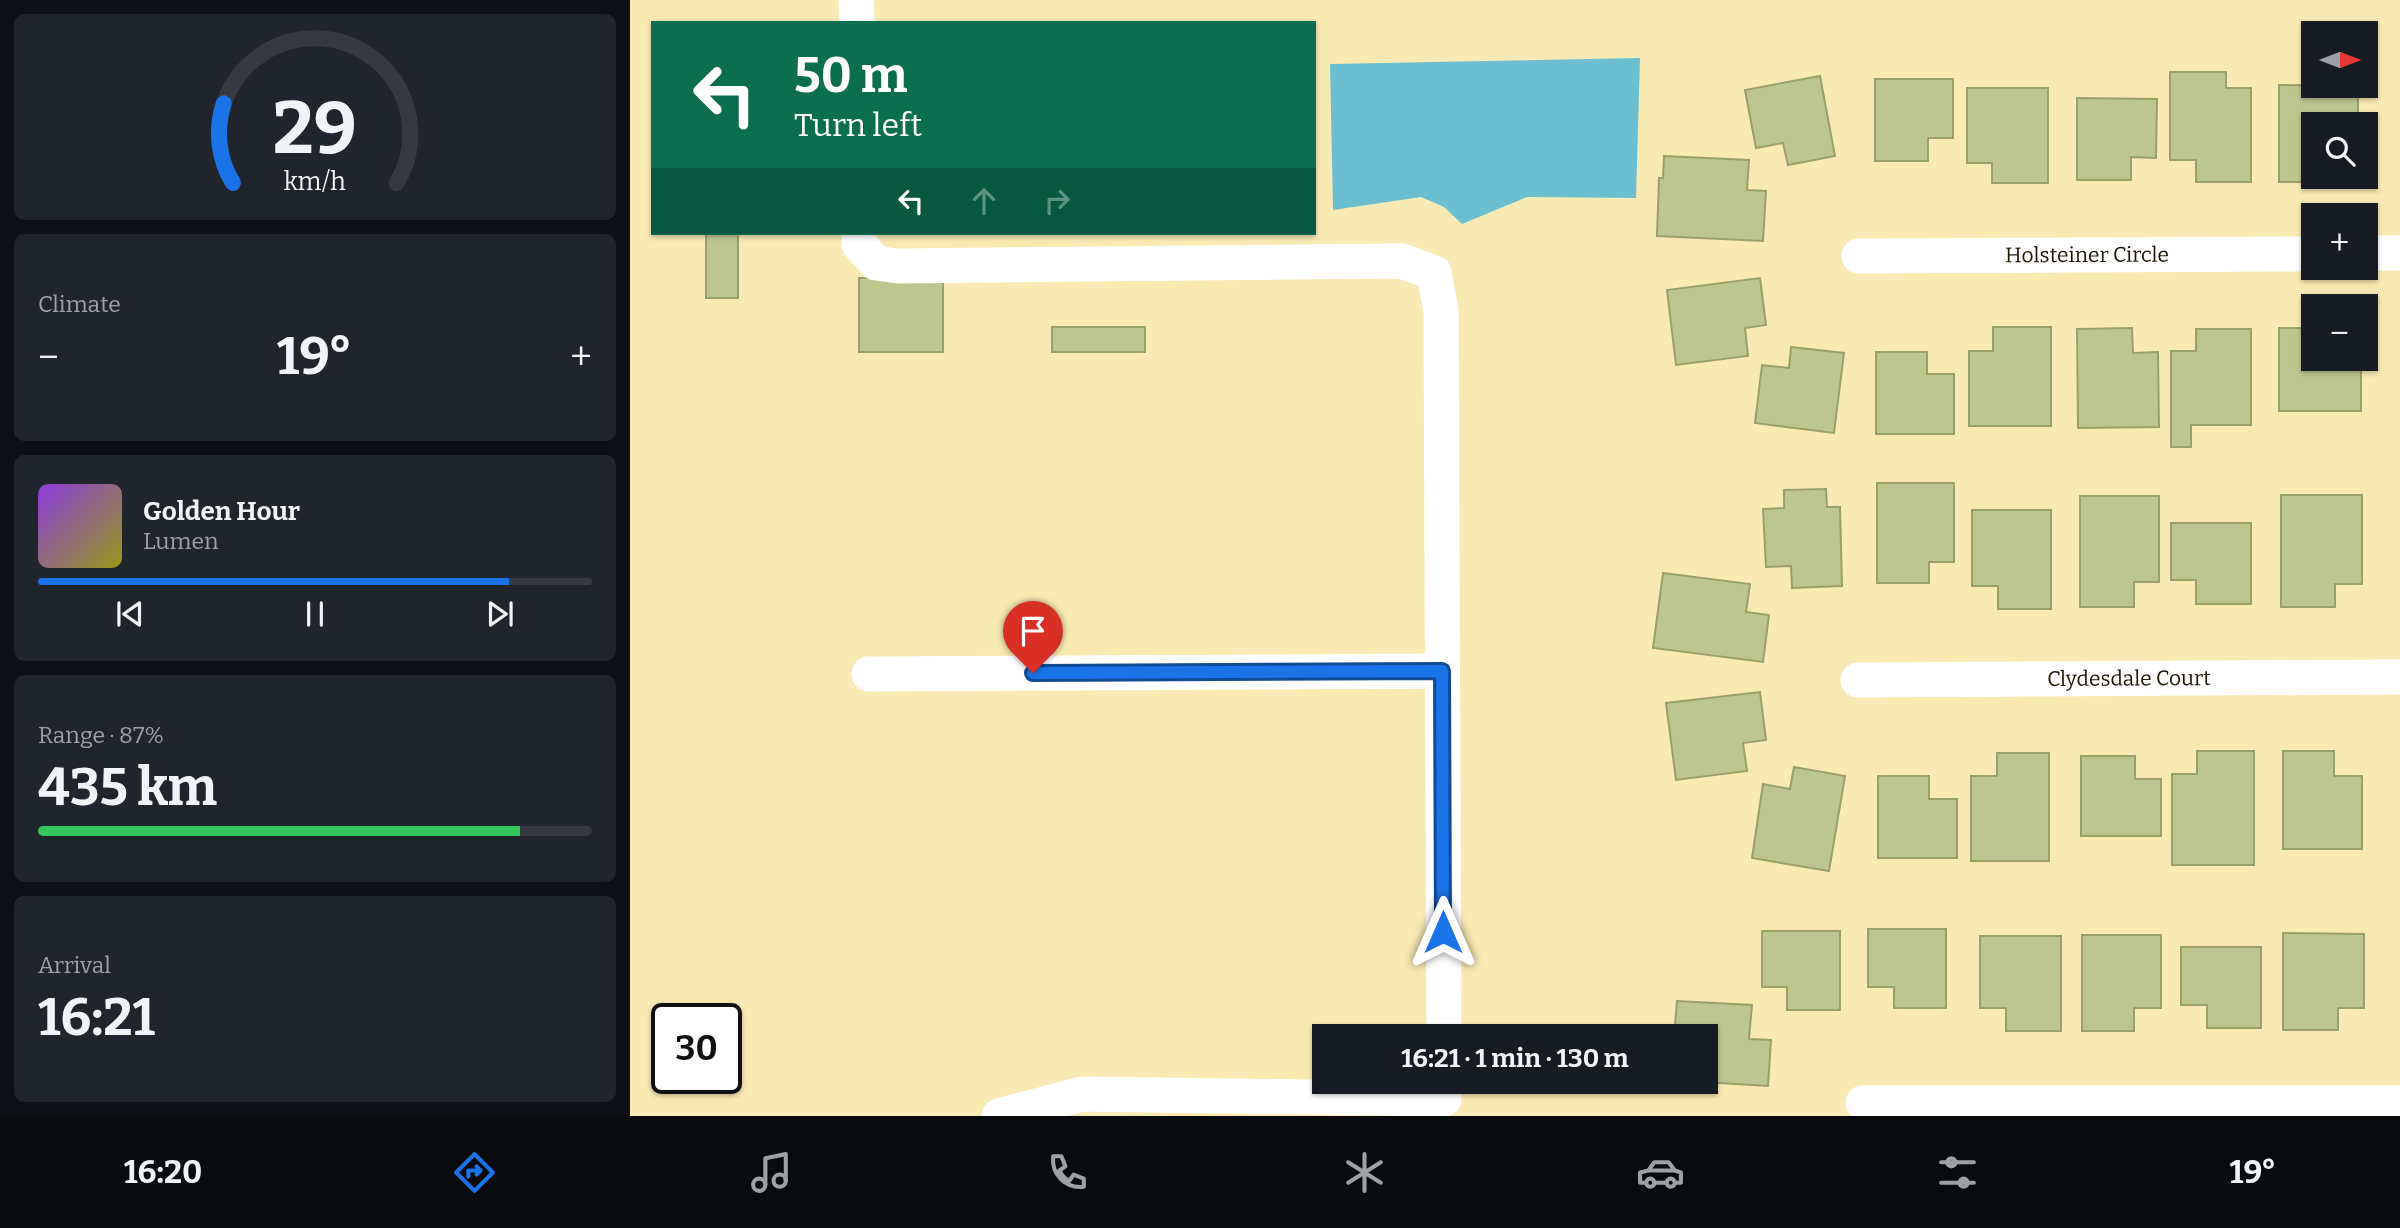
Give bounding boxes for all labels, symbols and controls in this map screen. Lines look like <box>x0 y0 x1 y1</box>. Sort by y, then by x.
north arrow <box>2301 21 2378 98</box>
map controls <box>2301 21 2378 371</box>
text: 50 m <box>794 46 907 105</box>
icon: left <box>679 49 770 140</box>
text: 29 <box>273 86 357 173</box>
text: Turn left <box>794 106 922 144</box>
button: search <box>2301 112 2378 189</box>
text: km/h <box>284 167 346 197</box>
icon: left <box>892 182 930 220</box>
icon: ahead <box>965 182 1003 220</box>
icon: right <box>1038 182 1076 220</box>
button: + <box>2301 203 2378 280</box>
street label: Holsteiner Circle <box>2005 242 2169 268</box>
text: Climate <box>38 290 121 318</box>
button: − <box>2301 294 2378 371</box>
text: 19° <box>277 325 352 388</box>
text: − <box>38 334 59 380</box>
text: + <box>570 334 592 380</box>
text: Golden Hour <box>143 496 300 527</box>
text: Lumen <box>143 527 219 555</box>
icon: previous <box>111 595 149 633</box>
icon: pause <box>296 595 334 633</box>
icon: next <box>481 595 519 633</box>
pin <box>1003 601 1063 673</box>
icon: arrive <box>1014 612 1052 650</box>
street label: Clydesdale Court <box>2047 665 2211 692</box>
text: Range · 87% <box>38 721 164 749</box>
text: 435 km <box>38 756 217 819</box>
position arrow <box>1406 895 1480 969</box>
text: Arrival <box>38 951 111 979</box>
text: 16:21 <box>38 986 155 1049</box>
speed limit sign: 30 <box>651 1003 742 1094</box>
text: 16:21 · 1 min · 130 m <box>1401 1043 1629 1074</box>
icon: directions <box>450 1148 499 1197</box>
icon: music <box>747 1148 796 1197</box>
icon: phone <box>1043 1148 1092 1197</box>
icon: climate <box>1340 1148 1389 1197</box>
icon: car <box>1636 1148 1685 1197</box>
icon: filters <box>1933 1148 1982 1197</box>
text: 16:20 <box>124 1153 202 1191</box>
text: 19° <box>2230 1153 2276 1191</box>

